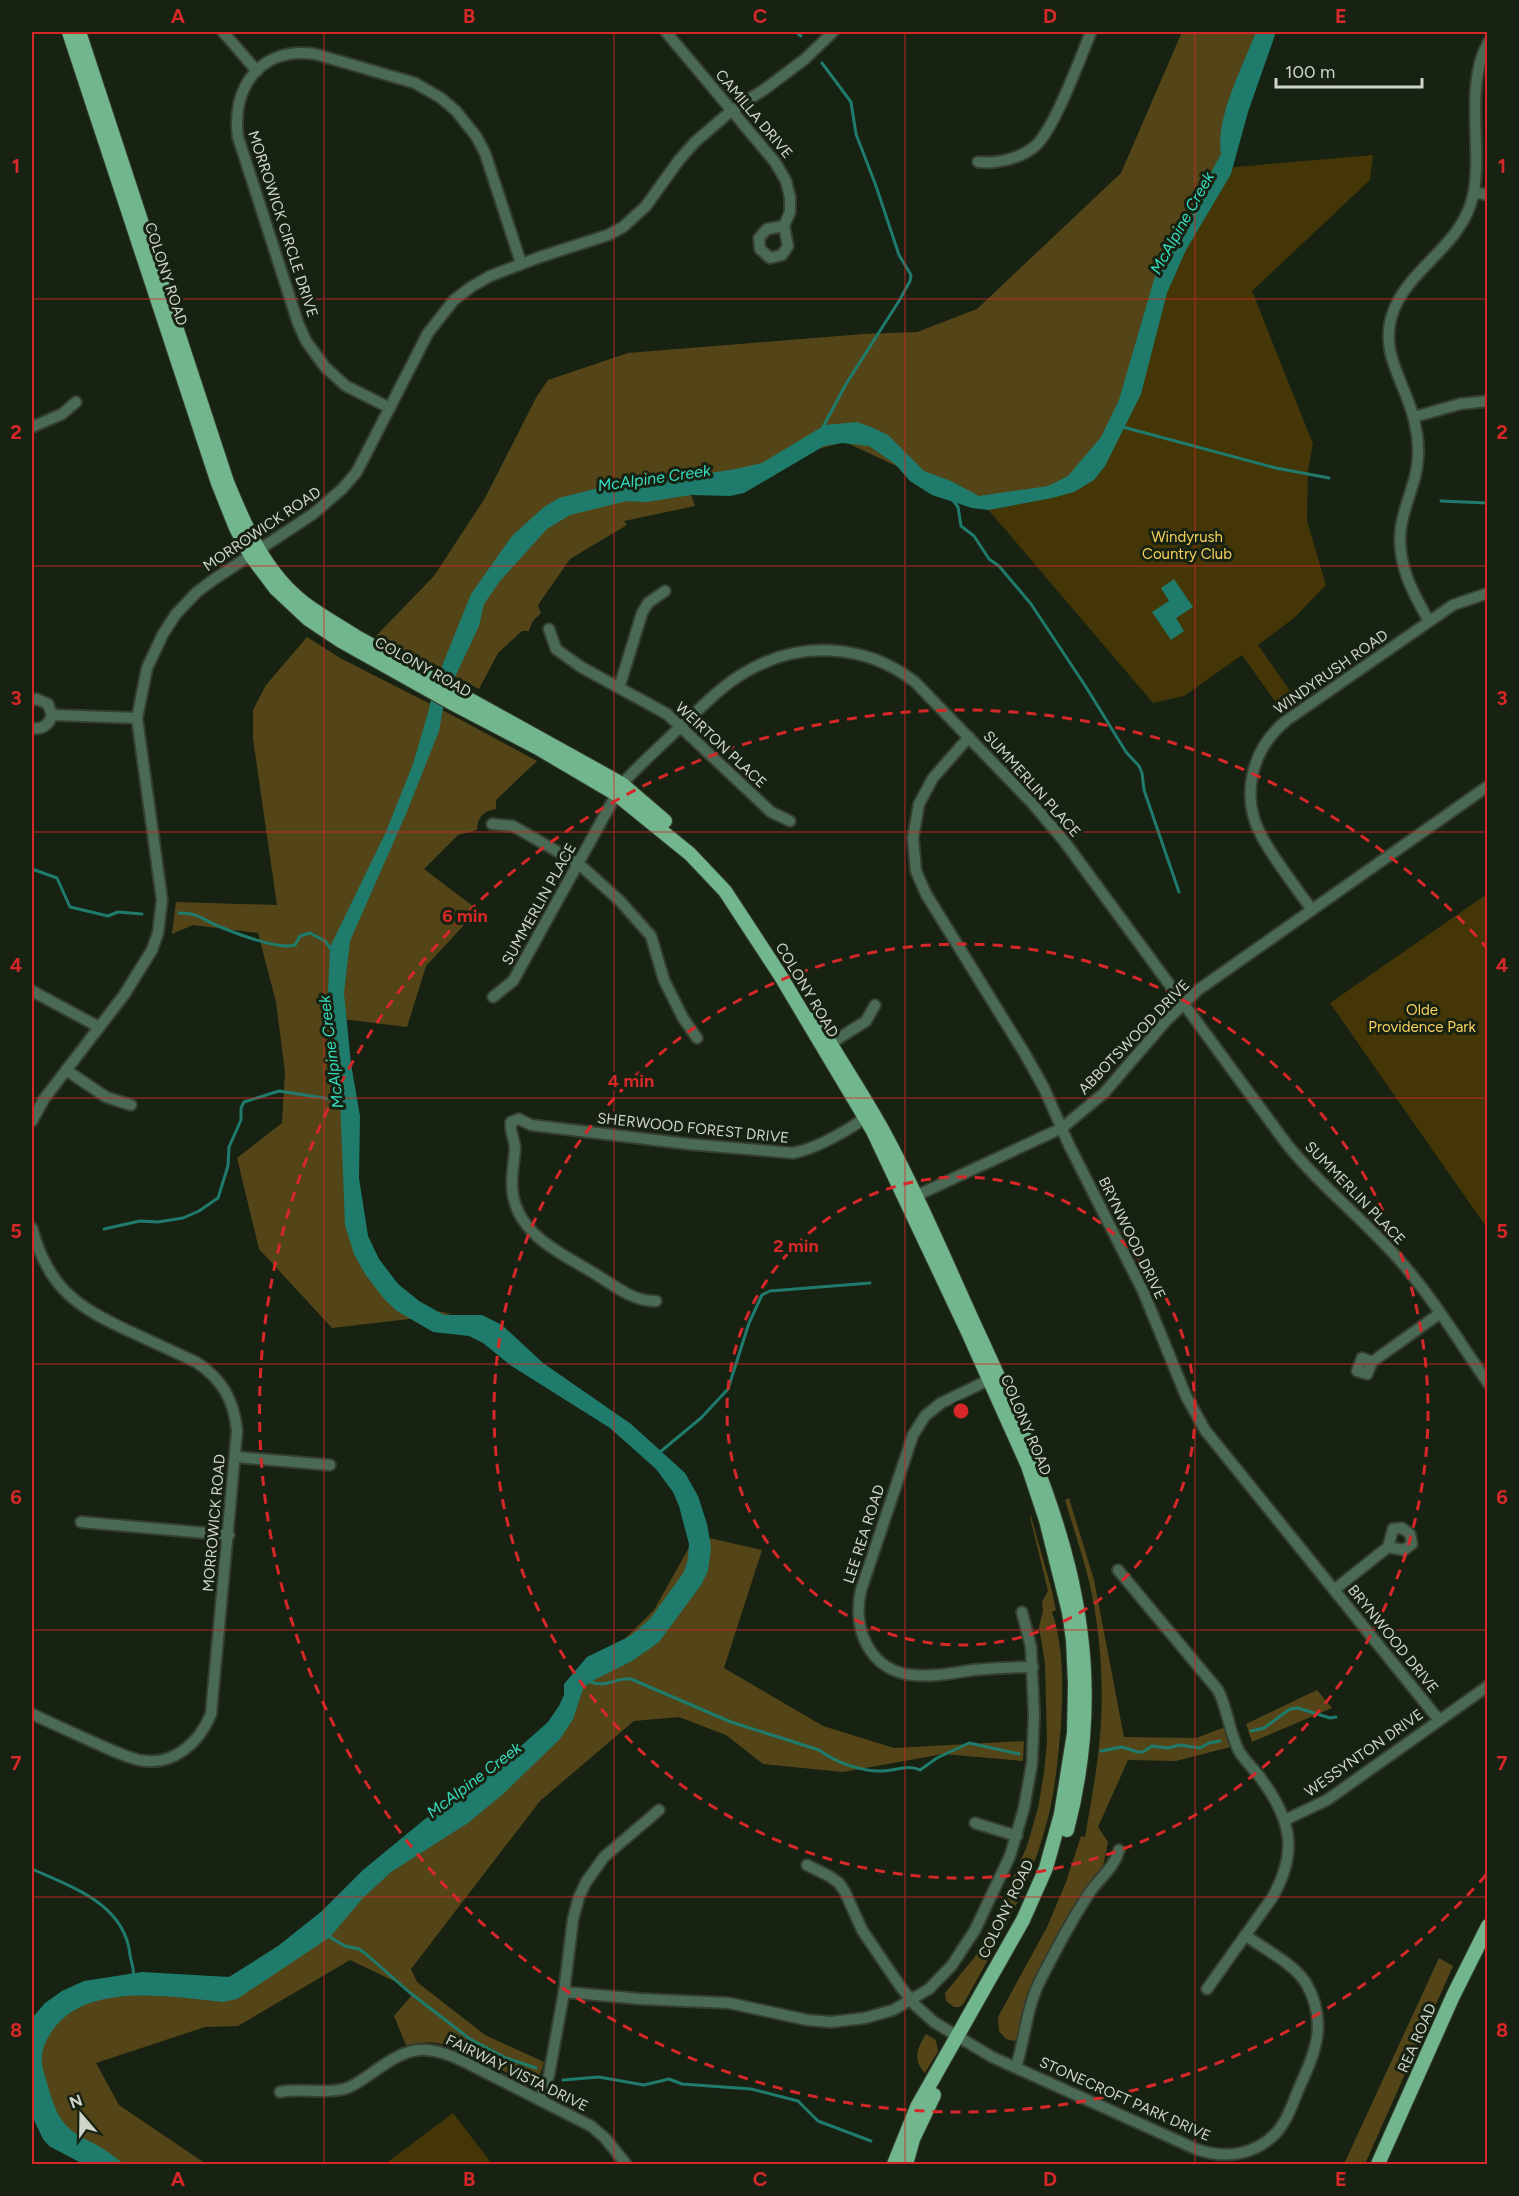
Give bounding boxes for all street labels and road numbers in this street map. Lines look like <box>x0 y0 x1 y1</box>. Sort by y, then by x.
street label: CAMILLA DRIVE <box>712 66 796 162</box>
street label: MORROWICK CIRCLE DRIVE <box>244 128 322 320</box>
street label: COLONY ROAD <box>141 220 191 328</box>
street label: MORROWICK ROAD <box>200 483 324 575</box>
street label: WINDYRUSH ROAD <box>1271 626 1391 718</box>
street label: COLONY ROAD <box>372 633 474 701</box>
street label: WEIRTON PLACE <box>672 698 770 792</box>
street label: SUMMERLIN PLACE <box>980 727 1084 841</box>
street label: SUMMERLIN PLACE <box>498 840 580 968</box>
street label: COLONY ROAD <box>772 939 842 1041</box>
street label: ABBOTSWOOD DRIVE <box>1075 976 1193 1098</box>
street label: SHERWOOD FOREST DRIVE <box>596 1109 790 1147</box>
street label: SUMMERLIN PLACE <box>1301 1138 1409 1248</box>
street label: BRYNWOOD DRIVE <box>1095 1174 1169 1302</box>
street label: COLONY ROAD <box>997 1372 1055 1478</box>
street label: MORROWICK ROAD <box>199 1453 229 1593</box>
street label: LEE REA ROAD <box>840 1482 888 1586</box>
street label: BRYNWOOD DRIVE <box>1344 1581 1442 1697</box>
street label: WESSYNTON DRIVE <box>1301 1705 1427 1801</box>
street label: COLONY ROAD <box>974 1857 1038 1961</box>
street label: REA ROAD <box>1394 2001 1440 2075</box>
street label: FAIRWAY VISTA DRIVE <box>443 2031 591 2115</box>
street label: STONECROFT PARK DRIVE <box>1037 2053 1213 2145</box>

